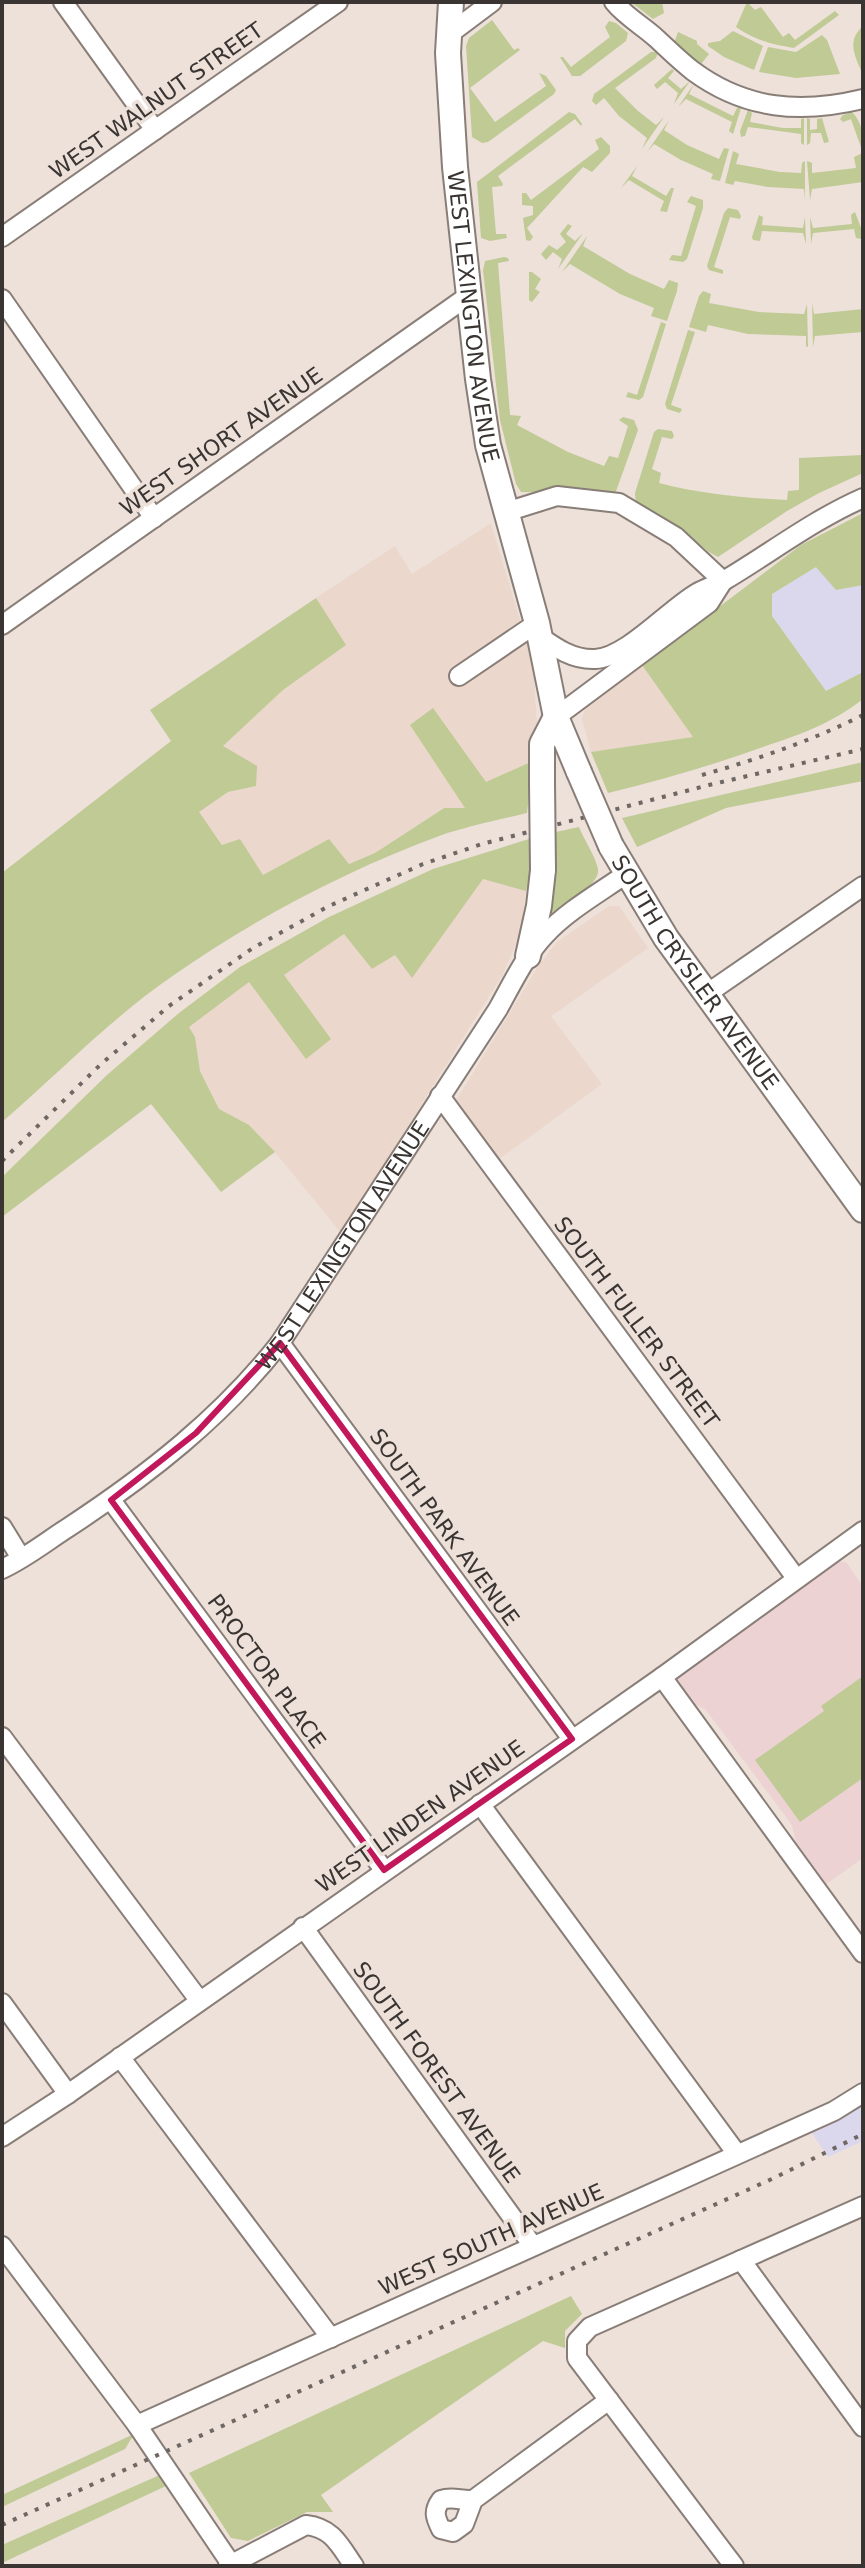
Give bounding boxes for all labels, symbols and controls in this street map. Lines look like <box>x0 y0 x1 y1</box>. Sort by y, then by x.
street label: WEST WALNUT STREET <box>45 17 268 184</box>
street label: WEST LEXINGTON AVENUE <box>442 169 504 465</box>
street label: WEST SHORT AVENUE <box>115 362 327 521</box>
street label: SOUTH CRYSLER AVENUE <box>606 851 784 1095</box>
street label: WEST LEXINGTON AVENUE <box>251 1117 434 1376</box>
street label: SOUTH FULLER STREET <box>549 1212 724 1433</box>
street label: SOUTH PARK AVENUE <box>365 1424 524 1631</box>
street label: PROCTOR PLACE <box>202 1589 331 1753</box>
street label: WEST LINDEN AVENUE <box>311 1735 529 1898</box>
street label: SOUTH FOREST AVENUE <box>348 1957 525 2188</box>
street label: WEST SOUTH AVENUE <box>375 2179 607 2300</box>

